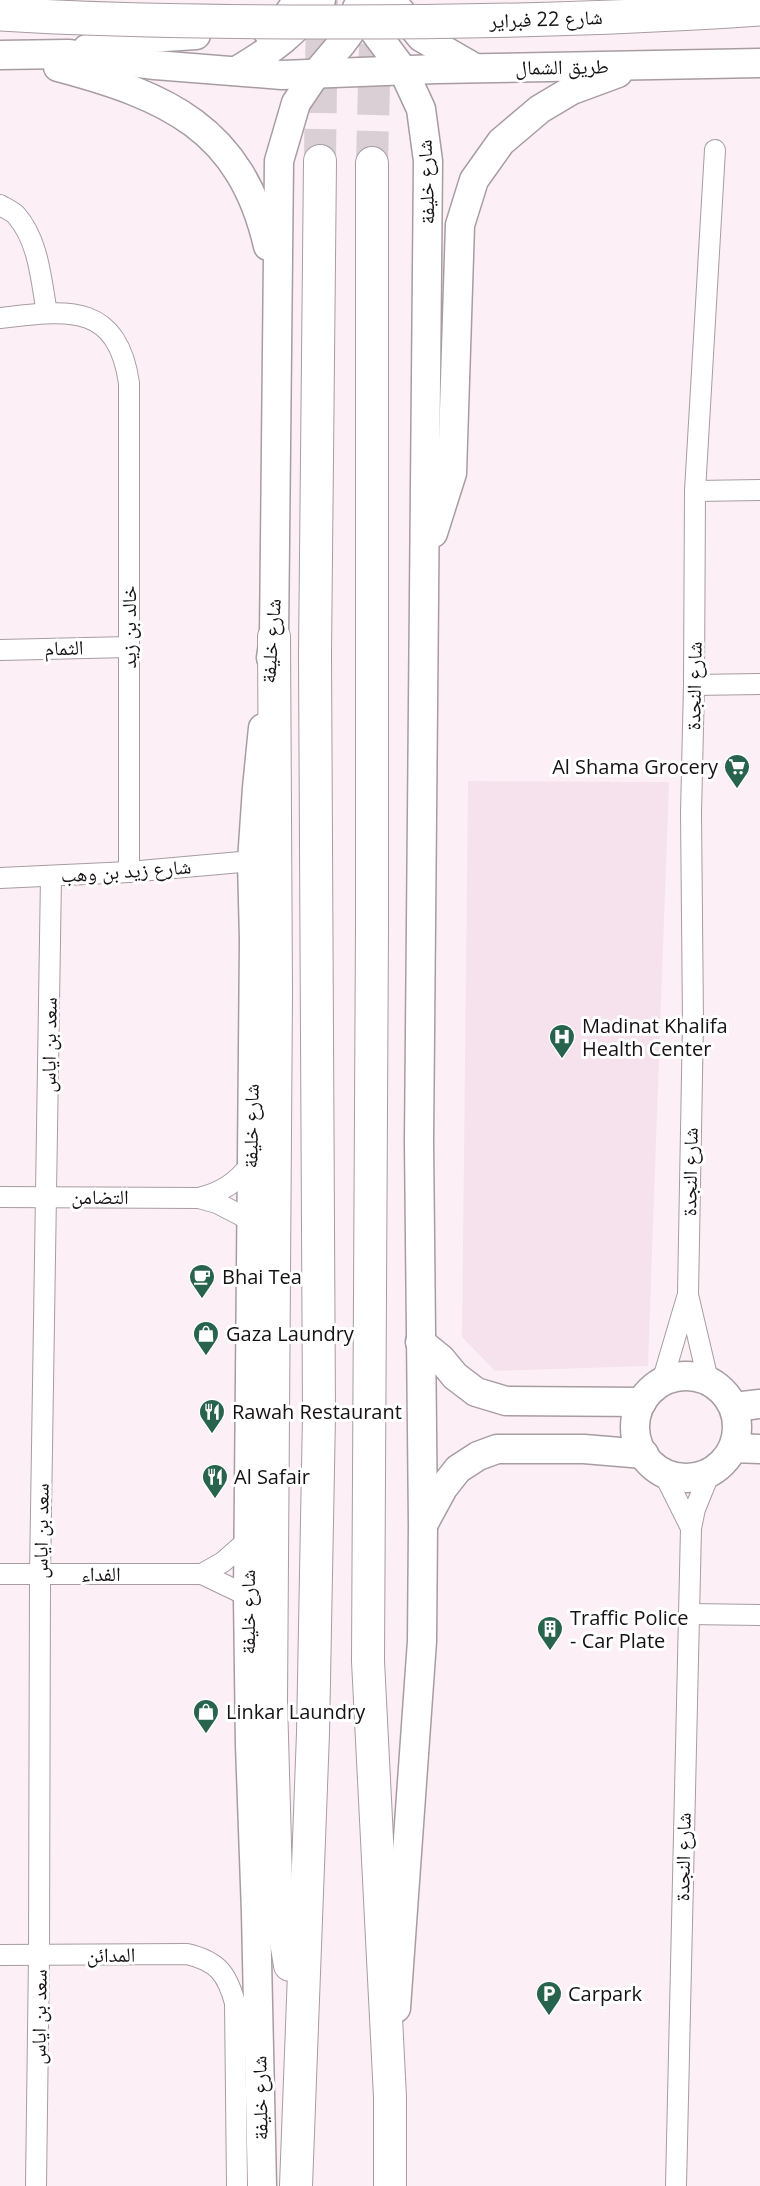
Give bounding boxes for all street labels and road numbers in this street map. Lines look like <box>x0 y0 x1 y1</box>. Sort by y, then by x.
street label: شارع 22 فبراير <box>488 3 603 34</box>
street label: طريق الشمال <box>515 52 609 81</box>
street label: شارع خليفة <box>411 139 440 225</box>
street label: خالد بن زيد <box>115 585 142 669</box>
street label: شارع خليفة <box>254 598 287 684</box>
street label: الثمام <box>44 633 84 663</box>
street label: شارع النجدة <box>679 641 708 731</box>
street label: شارع زيد بن وهب <box>60 852 192 889</box>
street label: سعد بن اياس <box>34 997 63 1093</box>
street label: شارع خليفة <box>236 1083 265 1169</box>
street label: شارع النجدة <box>675 1127 704 1217</box>
street label: التضامن <box>71 1183 129 1210</box>
street label: سعد بن اياس <box>26 1483 55 1579</box>
street label: الفداء <box>81 1560 121 1587</box>
street label: شارع خليفة <box>234 1570 261 1654</box>
street label: شارع النجدة <box>668 1812 697 1902</box>
street label: المدائن <box>86 1941 136 1968</box>
street label: سعد بن اياس <box>24 1969 53 2065</box>
street label: شارع خليفة <box>245 2055 274 2141</box>

